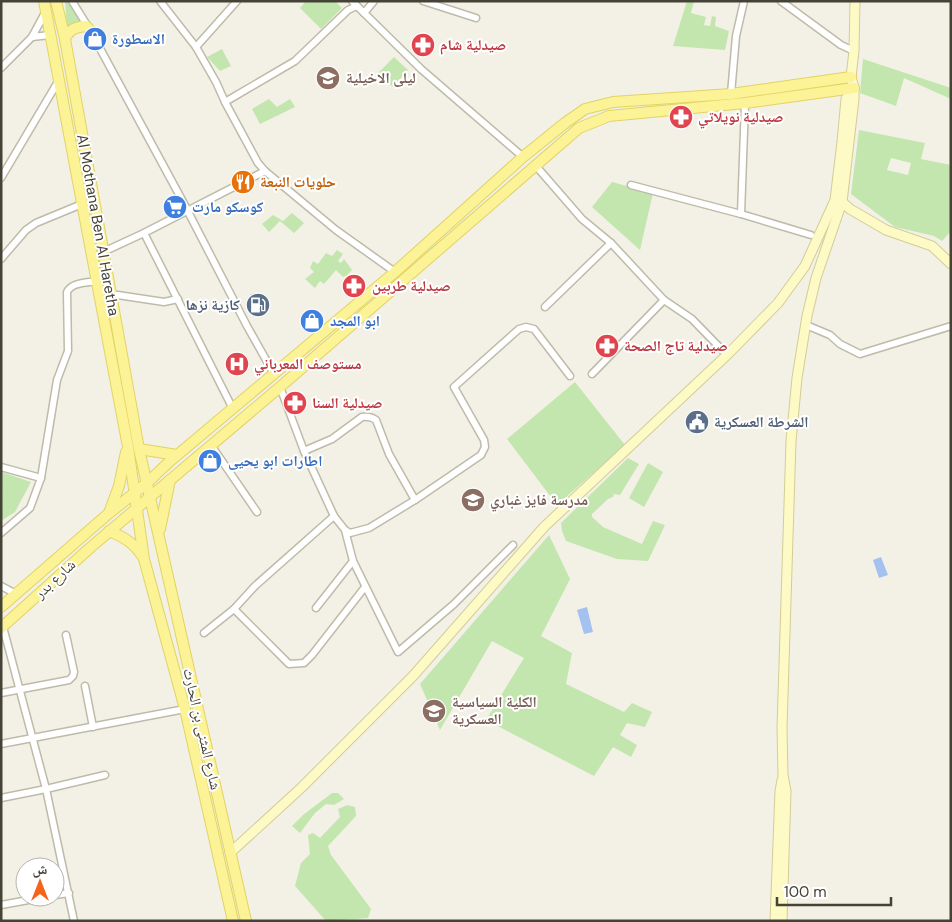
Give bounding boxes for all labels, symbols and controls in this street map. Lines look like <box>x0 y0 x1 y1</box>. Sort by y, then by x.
shop icon: الاسطورة <box>82 26 108 52</box>
place label: الاسطورة <box>112 29 165 49</box>
pharmacy icon: صيدلية شام <box>410 32 436 58</box>
place label: صيدلية شام <box>440 35 506 55</box>
school or university icon: ليلى الاخيلية <box>315 65 341 91</box>
place label: ليلى الاخيلية <box>346 68 416 88</box>
pharmacy icon: صيدلية نويلاتي <box>668 104 694 130</box>
place label: صيدلية نويلاتي <box>698 107 783 129</box>
street label: Al Mothana Ben Al Haretha <box>72 133 124 317</box>
restaurant icon: حلويات النبعة <box>230 169 256 195</box>
place label: حلويات النبعة <box>260 172 336 192</box>
supermarket icon: كوسكو مارت <box>162 194 188 220</box>
place label: كوسكو مارت <box>192 197 264 217</box>
pharmacy icon: صيدلية طربين <box>341 273 367 299</box>
place label: صيدلية طربين <box>372 276 451 296</box>
fuel station icon: كازية نزها <box>245 292 271 318</box>
place label: كازية نزها <box>186 295 240 315</box>
shop icon: ابو المجد <box>299 308 325 334</box>
place label: ابو المجد <box>330 311 380 331</box>
pharmacy icon: صيدلية تاج الصحة <box>594 333 620 359</box>
place label: صيدلية تاج الصحة <box>624 336 728 356</box>
hospital icon: مستوصف المعرباني <box>224 351 250 377</box>
place label: مستوصف المعرباني <box>254 354 361 376</box>
pharmacy icon: صيدلية السنا <box>282 390 308 416</box>
place label: صيدلية السنا <box>312 393 383 413</box>
public building icon: الشرطة العسكرية <box>684 409 710 435</box>
place label: الشرطة العسكرية <box>714 412 809 432</box>
shop icon: اطارات ابو يحيى <box>197 448 223 474</box>
place label: اطارات ابو يحيى <box>228 451 323 471</box>
school or university icon: مدرسة فايز غباري <box>460 487 486 513</box>
place label: مدرسة فايز غباري <box>490 490 588 512</box>
street label: شارع بدر <box>29 555 80 604</box>
street label: شارع المثنى بن الحارث <box>178 666 226 792</box>
place label: الكلية السياسية العسكرية <box>452 692 537 729</box>
school or university icon: الكلية السياسية العسكرية <box>421 698 447 724</box>
north arrow <box>15 857 65 907</box>
text: ش <box>33 860 48 878</box>
scale bar <box>777 874 891 906</box>
text: 100 m <box>784 882 827 902</box>

